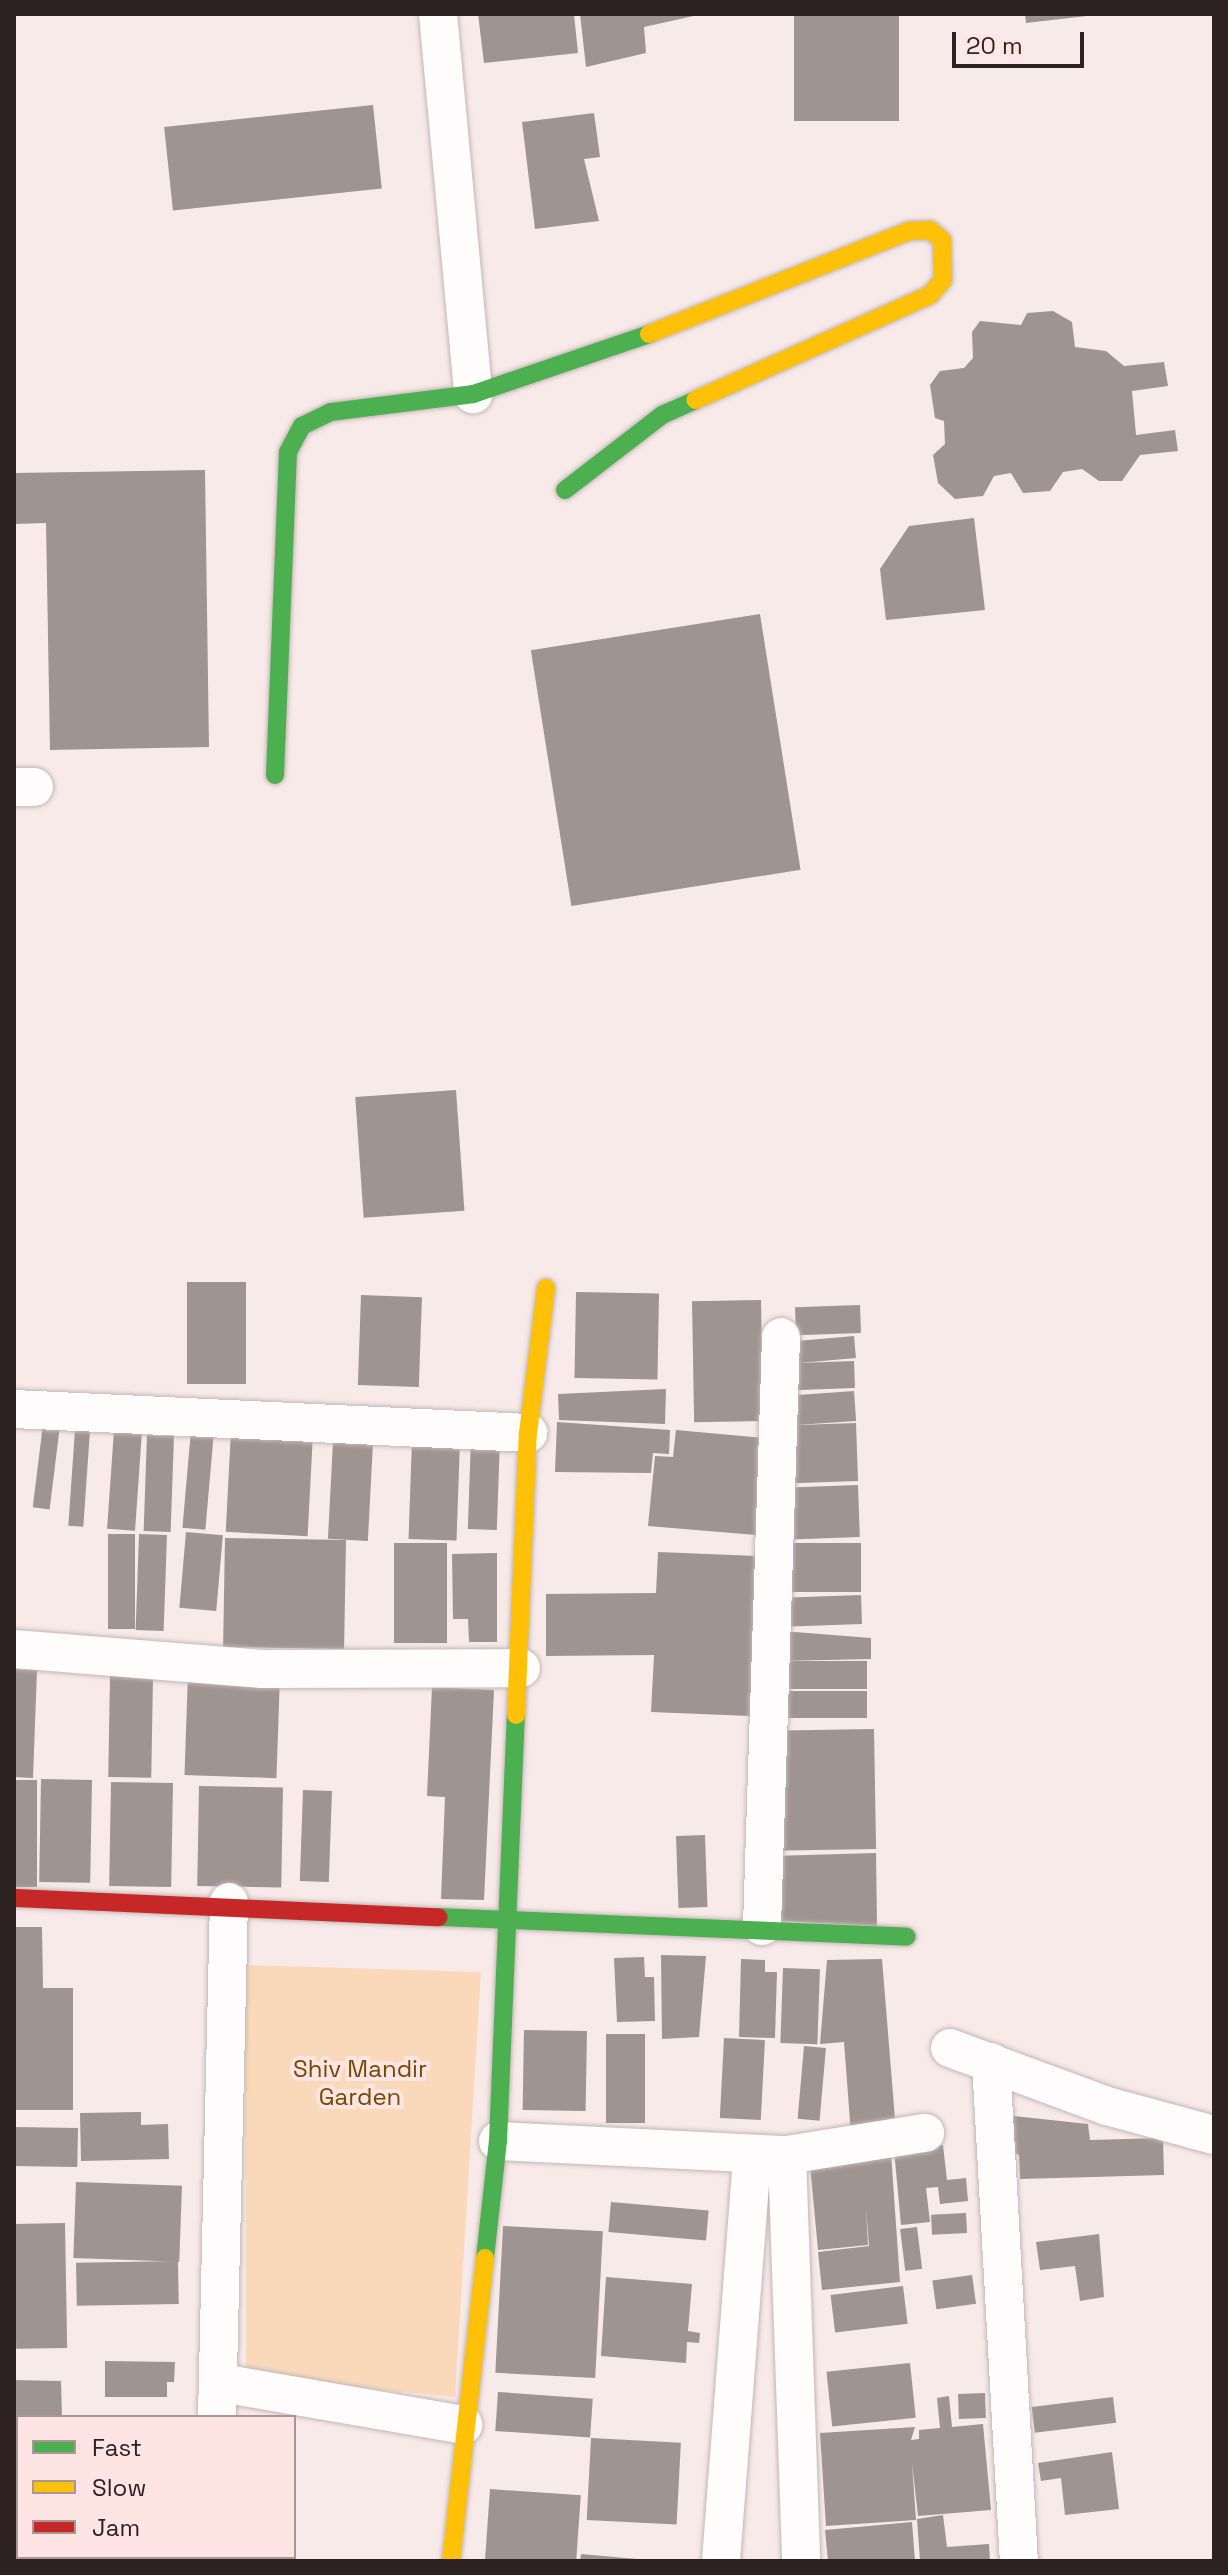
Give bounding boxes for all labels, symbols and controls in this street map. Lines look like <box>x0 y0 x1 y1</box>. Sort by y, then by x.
scale bar <box>956 16 1088 66</box>
text: 20 m <box>966 30 1023 61</box>
park label: Shiv Mandir Garden <box>293 2055 427 2111</box>
legend <box>16 2415 296 2559</box>
text: Fast <box>92 2432 142 2463</box>
text: Slow <box>92 2472 146 2503</box>
text: Jam <box>92 2512 140 2543</box>

